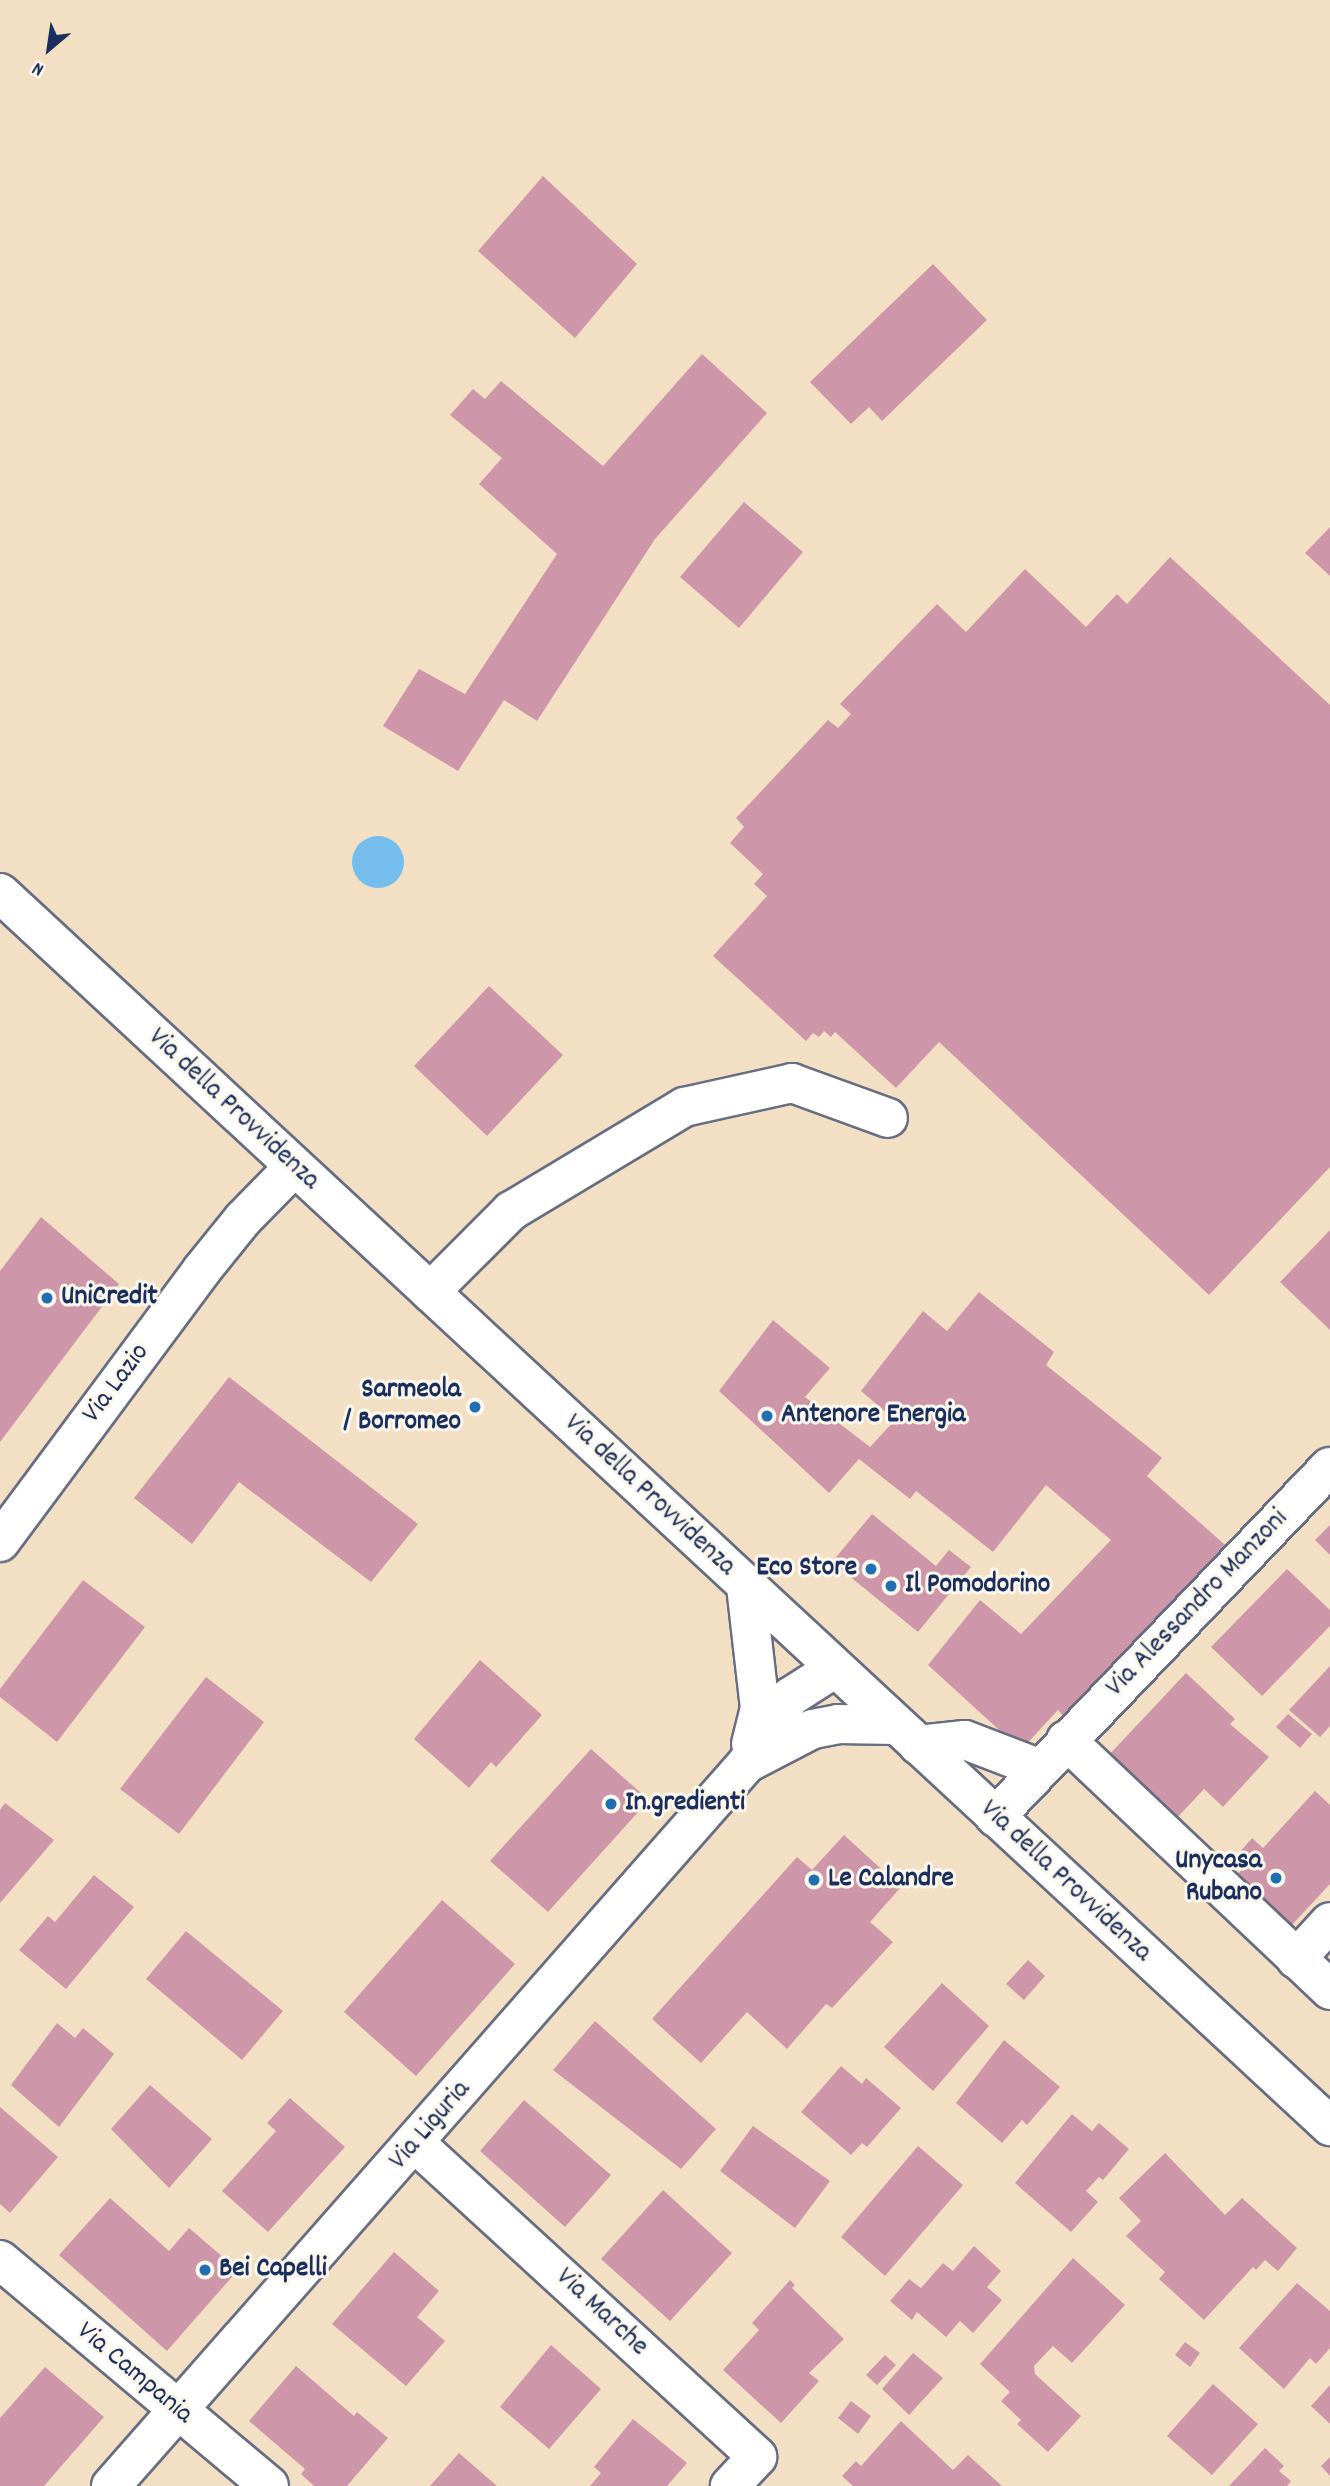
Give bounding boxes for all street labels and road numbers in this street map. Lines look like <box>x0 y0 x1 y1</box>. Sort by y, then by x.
street label: Via della Provvidenza <box>140 1022 326 1198</box>
street label: Via Lazio <box>76 1338 158 1430</box>
street label: Via della Provvidenza <box>556 1408 742 1584</box>
street label: Via Alessandro Manzoni <box>1100 1503 1296 1705</box>
street label: Via della Provvidenza <box>972 1794 1158 1970</box>
street label: Via Liguria <box>383 2074 479 2178</box>
street label: Via Marche <box>548 2262 654 2364</box>
street label: Via Campania <box>69 2316 199 2432</box>

